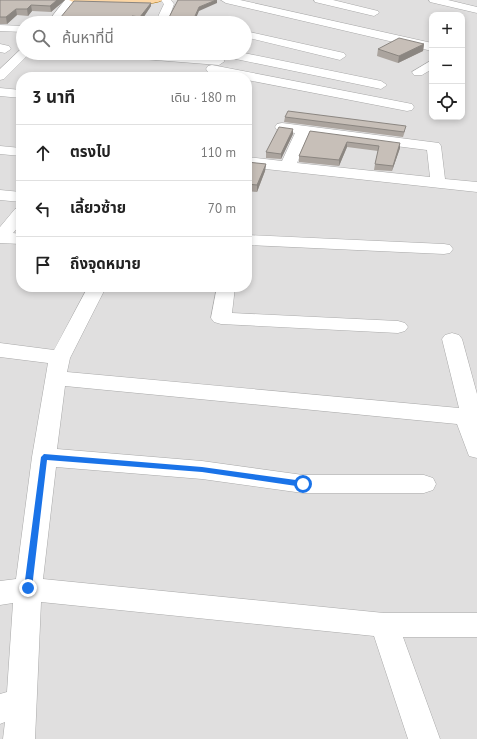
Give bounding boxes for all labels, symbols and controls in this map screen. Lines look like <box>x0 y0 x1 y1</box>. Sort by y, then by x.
map controls <box>429 12 465 120</box>
button: + <box>429 12 465 48</box>
search box <box>16 16 252 60</box>
icon: search <box>30 27 52 49</box>
text: ค้นหาที่นี่ <box>62 28 114 47</box>
button: − <box>429 48 465 84</box>
button: locate <box>429 84 465 120</box>
text: 3 นาที <box>32 86 75 108</box>
text: เดิน · 180 m <box>171 89 236 106</box>
icon: ahead <box>32 142 54 164</box>
text: ตรงไป <box>70 142 111 161</box>
text: 110 m <box>201 144 236 161</box>
icon: left <box>32 198 54 220</box>
text: เลี้ยวซ้าย <box>70 198 126 217</box>
text: 70 m <box>208 200 236 217</box>
icon: arrive <box>32 254 54 276</box>
text: ถึงจุดหมาย <box>70 254 141 273</box>
route start <box>294 475 312 493</box>
route end <box>19 579 37 597</box>

